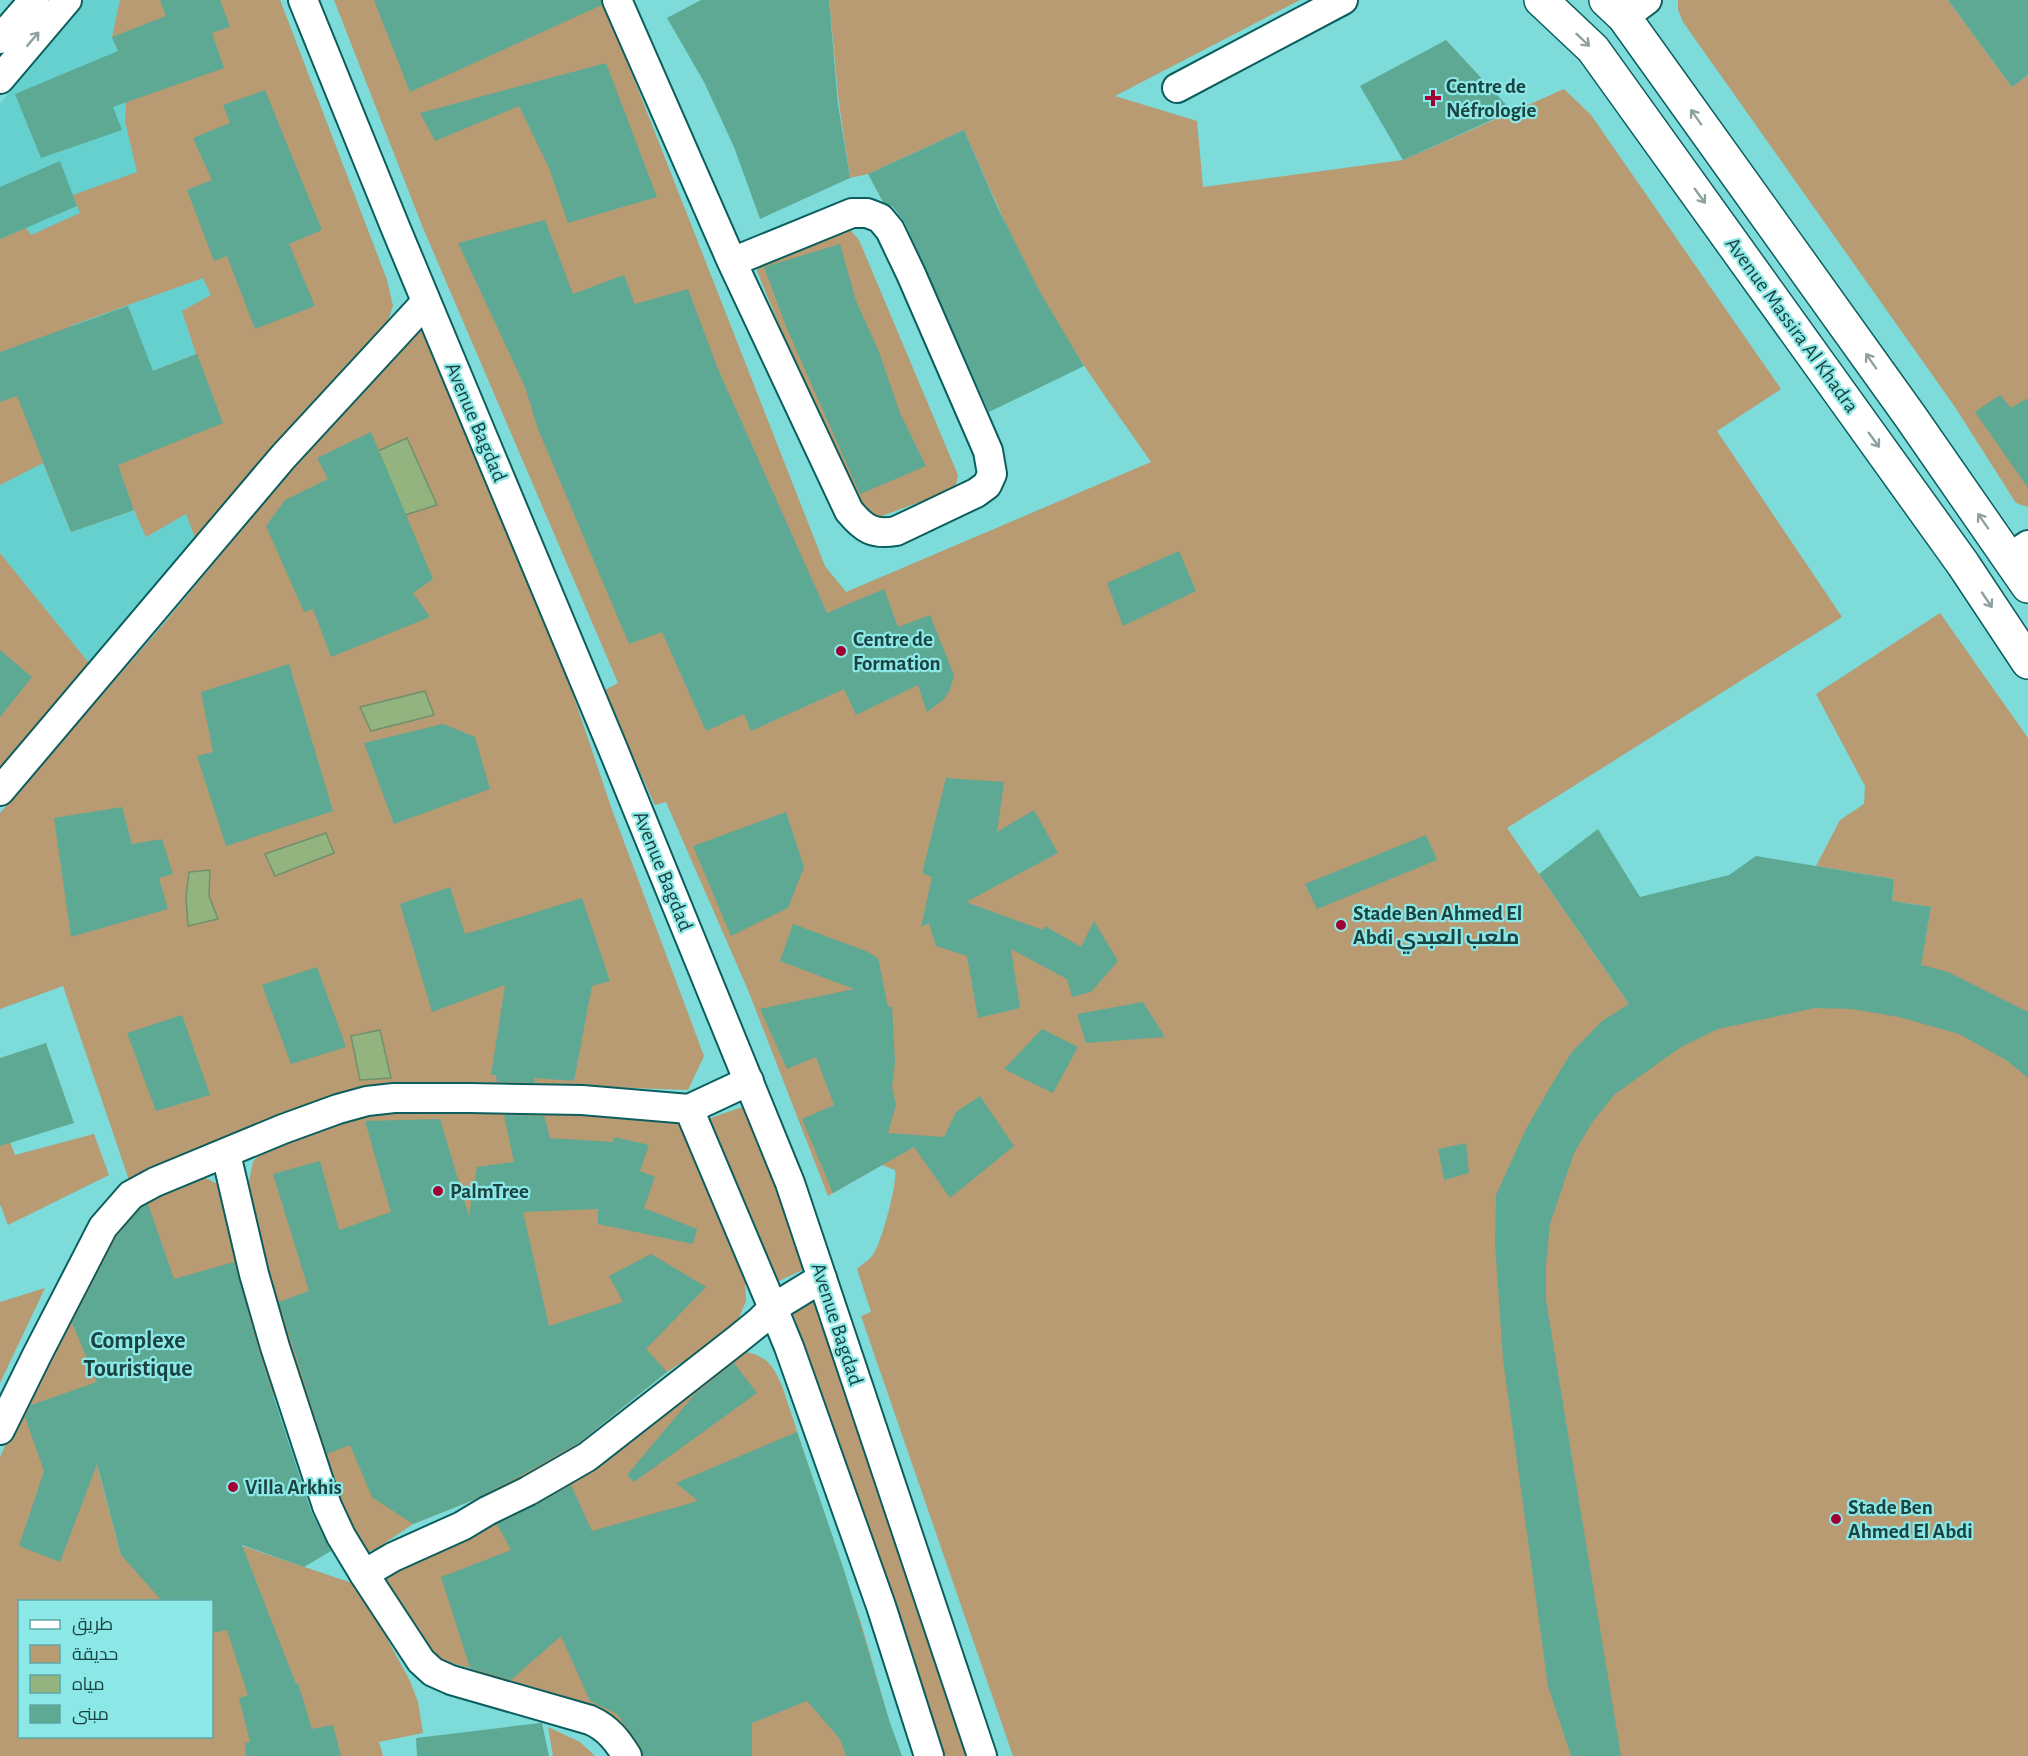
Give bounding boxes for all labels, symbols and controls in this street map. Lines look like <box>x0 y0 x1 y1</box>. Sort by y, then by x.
one-way arrow <box>27 31 40 47</box>
one-way arrow <box>1575 33 1590 47</box>
place label: Centre de Néfrologie <box>1446 76 1537 121</box>
marker: Centre de Néfrologie <box>1424 89 1442 107</box>
one-way arrow <box>1690 110 1702 126</box>
one-way arrow <box>1693 188 1706 204</box>
street label: Avenue Massira Al Khadra <box>1721 233 1863 417</box>
one-way arrow <box>1865 354 1877 370</box>
street label: Avenue Bagdad <box>441 359 511 485</box>
one-way arrow <box>1868 432 1881 448</box>
one-way arrow <box>1977 513 1989 530</box>
one-way arrow <box>1980 591 1993 608</box>
place label: Centre de Formation <box>853 629 941 674</box>
marker: Centre de Formation <box>834 644 848 658</box>
street label: Avenue Bagdad <box>629 808 697 934</box>
place label: Stade Ben Ahmed El Abdi ملعب العبدي <box>1353 903 1522 954</box>
marker: Stade Ben Ahmed El Abdi ملعب العبدي <box>1334 918 1348 932</box>
place label: PalmTree <box>450 1181 529 1202</box>
marker: PalmTree <box>431 1184 445 1198</box>
street label: Avenue Bagdad <box>807 1260 867 1388</box>
district label: Complexe Touristique <box>83 1329 193 1381</box>
place label: Villa Arkhis <box>245 1477 342 1498</box>
marker: Villa Arkhis <box>226 1480 240 1494</box>
place label: Stade Ben Ahmed El Abdi <box>1848 1497 1973 1542</box>
marker: Stade Ben Ahmed El Abdi <box>1829 1512 1843 1526</box>
legend <box>18 1600 213 1738</box>
text: طريق <box>72 1616 113 1636</box>
text: حديقة <box>72 1646 118 1664</box>
text: مياه <box>72 1676 105 1694</box>
text: مبنى <box>72 1706 109 1725</box>

